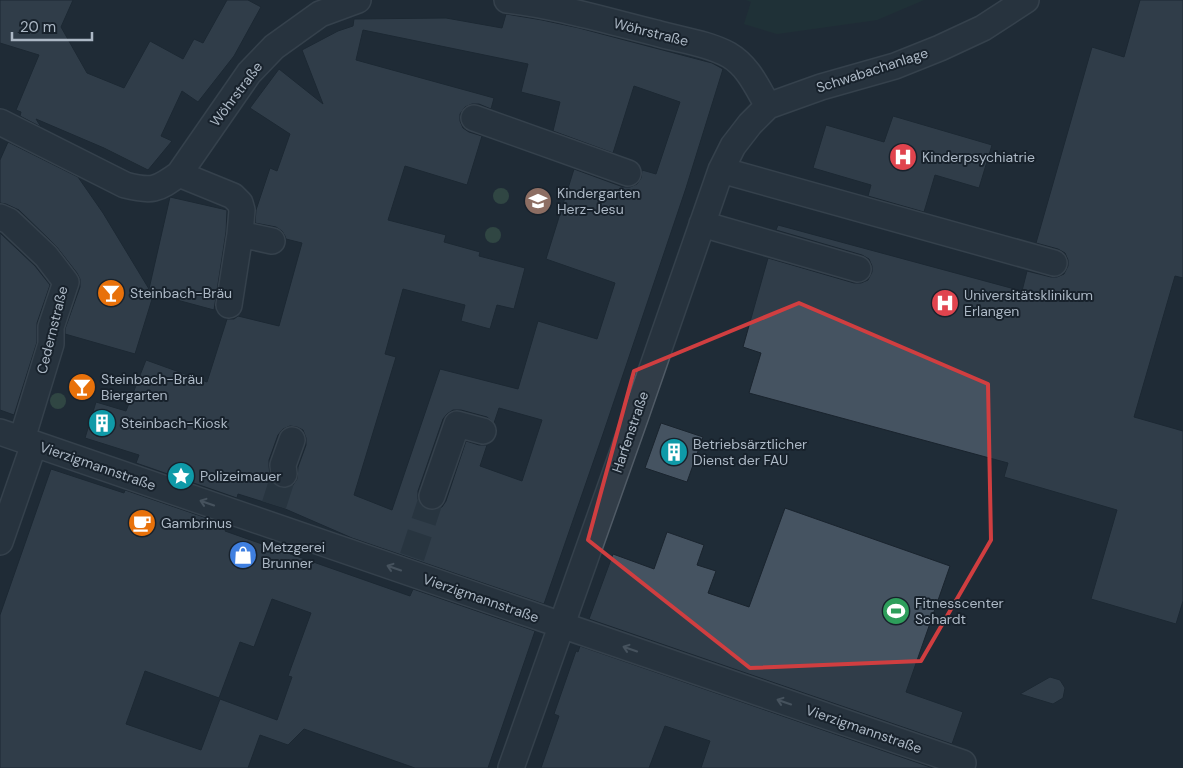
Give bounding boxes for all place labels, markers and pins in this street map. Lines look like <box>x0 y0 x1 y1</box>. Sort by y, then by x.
hospital icon: Kinderpsychiatrie <box>888 142 918 172</box>
place label: Kinderpsychiatrie <box>922 148 1035 166</box>
place label: Kindergarten Herz-Jesu <box>557 184 640 218</box>
school or university icon: Kindergarten Herz-Jesu <box>523 186 553 216</box>
bar icon: Steinbach-Bräu <box>96 278 126 308</box>
place label: Steinbach-Bräu <box>130 284 232 302</box>
place label: Universitätsklinikum Erlangen <box>964 286 1093 320</box>
hospital icon: Universitätsklinikum Erlangen <box>930 288 960 318</box>
place label: Steinbach-Bräu Biergarten <box>101 370 203 404</box>
bar icon: Steinbach-Bräu Biergarten <box>67 372 97 402</box>
building icon: Steinbach-Kiosk <box>87 408 117 438</box>
place label: Steinbach-Kiosk <box>121 414 228 432</box>
place label: Betriebsärztlicher Dienst der FAU <box>693 435 807 469</box>
building icon: Betriebsärztlicher Dienst der FAU <box>659 437 689 467</box>
place icon: Polizeimauer <box>166 461 196 491</box>
place label: Polizeimauer <box>200 467 281 485</box>
cafe icon: Gambrinus <box>127 508 157 538</box>
place label: Gambrinus <box>161 514 232 532</box>
place label: Metzgerei Brunner <box>262 538 325 572</box>
shop icon: Metzgerei Brunner <box>228 540 258 570</box>
place label: Fitnesscenter Schardt <box>915 594 1004 628</box>
sports icon: Fitnesscenter Schardt <box>881 596 911 626</box>

